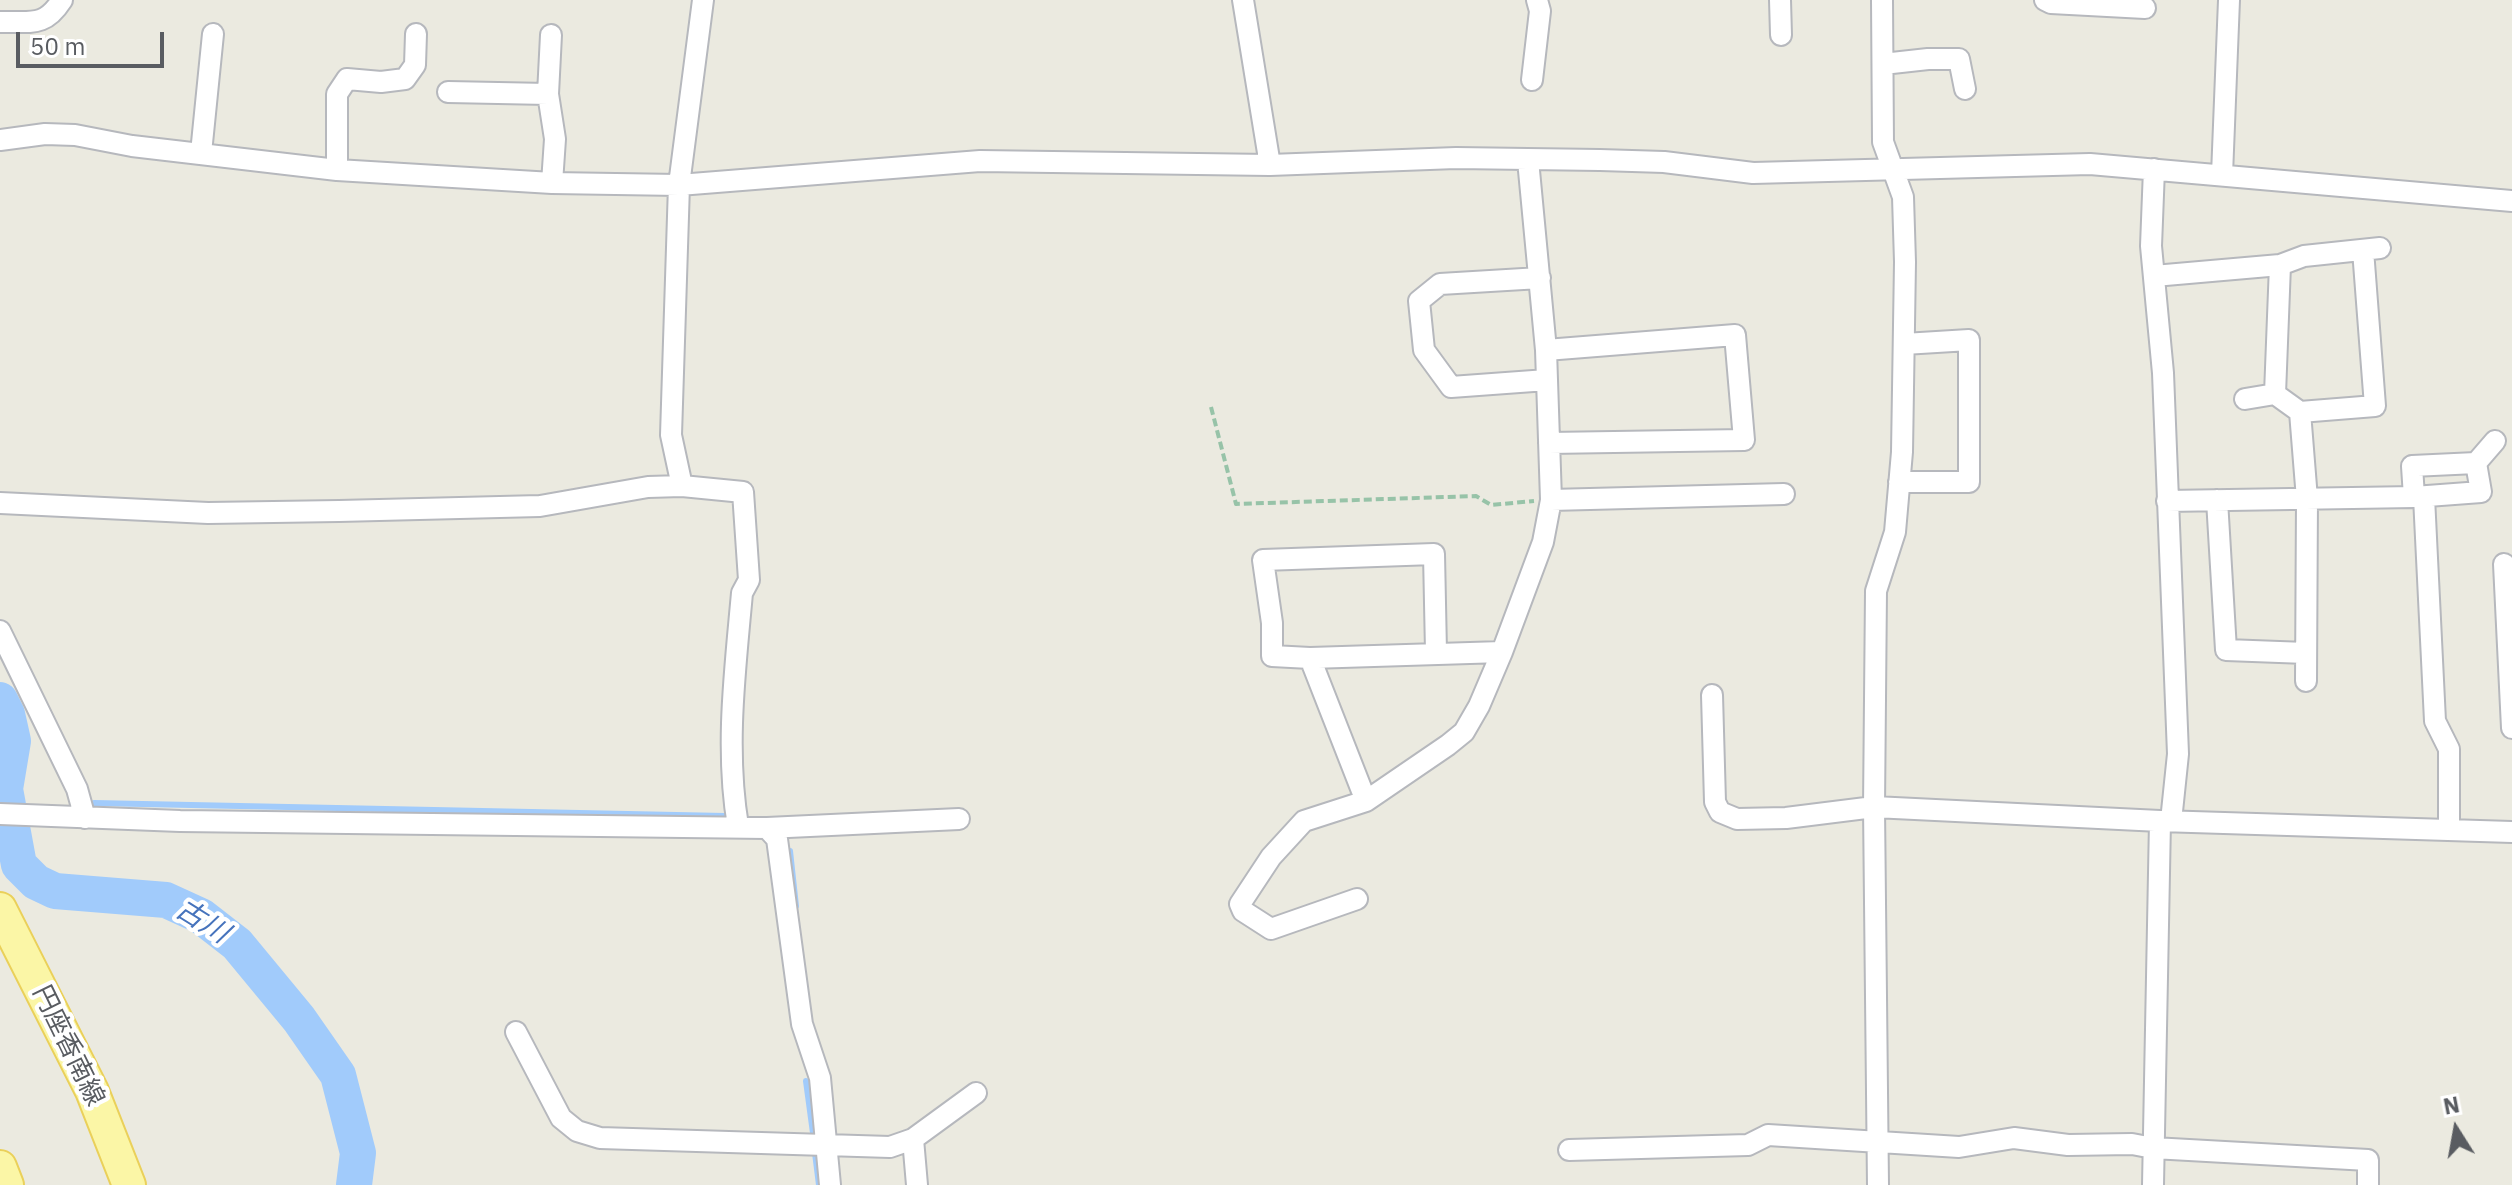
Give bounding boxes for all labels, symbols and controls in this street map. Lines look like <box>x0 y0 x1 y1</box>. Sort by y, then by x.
scale bar <box>20 16 168 66</box>
text: 50 m <box>30 30 85 62</box>
water label: 古川 <box>169 893 235 951</box>
street label: 円座香南線 <box>25 981 111 1111</box>
north arrow <box>2416 1089 2496 1169</box>
text: N <box>2441 1089 2462 1121</box>

